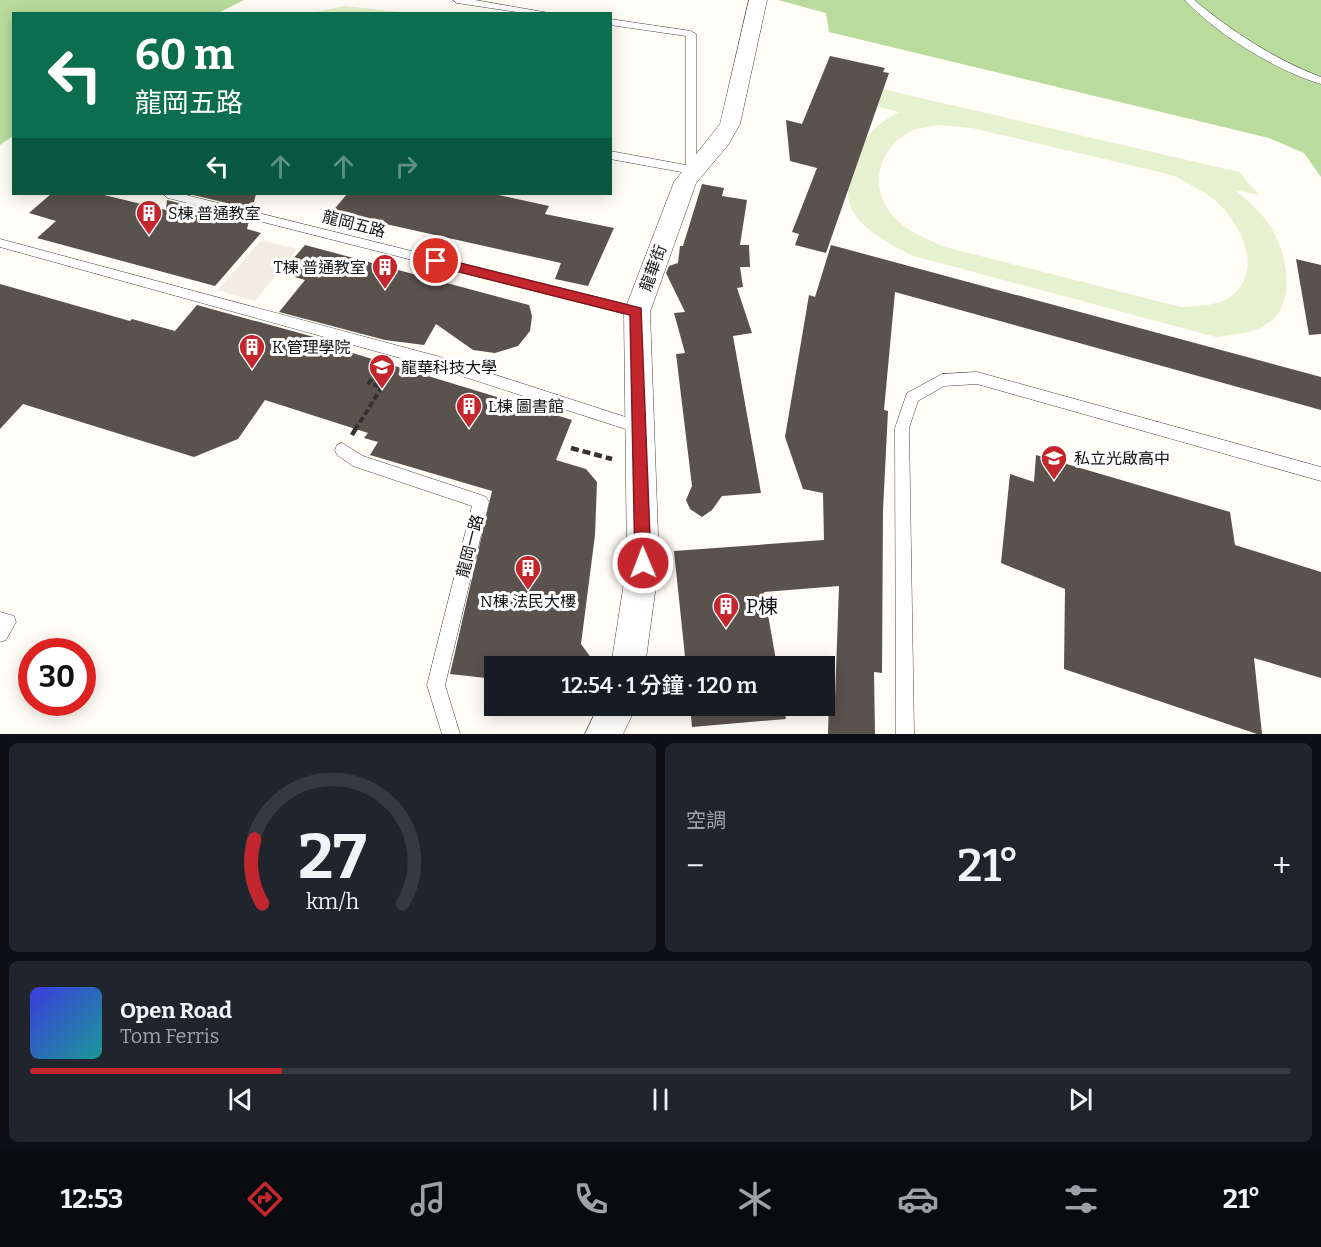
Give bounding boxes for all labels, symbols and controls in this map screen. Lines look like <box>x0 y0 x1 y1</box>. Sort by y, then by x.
text: 60 m <box>135 30 234 80</box>
icon: left <box>36 36 114 114</box>
text: 龍岡五路 <box>135 87 243 119</box>
icon: left <box>201 150 234 183</box>
icon: ahead <box>264 150 297 183</box>
icon: ahead <box>327 150 360 183</box>
icon: right <box>390 150 423 183</box>
building icon: S棟 普通教室 <box>134 198 164 236</box>
place label: S棟 普通教室 <box>168 204 261 223</box>
street label: 龍岡五路 <box>321 207 387 241</box>
pin <box>410 235 461 286</box>
street label: 龍華街 <box>636 242 670 294</box>
icon: arrive <box>419 244 452 277</box>
building icon: T棟 普通教室 <box>370 252 400 290</box>
place label: T棟 普通教室 <box>273 258 366 277</box>
building icon: K 管理學院 <box>237 332 267 370</box>
place label: K 管理學院 <box>272 338 351 357</box>
school or university icon: 龍華科技大學 <box>367 352 397 390</box>
place label: 龍華科技大學 <box>401 358 497 377</box>
building icon: L棟 圖書館 <box>454 391 484 429</box>
place label: L棟 圖書館 <box>488 397 564 416</box>
school or university icon: 私立光啟高中 <box>1039 443 1069 481</box>
place label: 私立光啟高中 <box>1074 449 1170 468</box>
street label: 龍岡一路 <box>453 513 487 579</box>
position arrow <box>611 531 675 595</box>
building icon: N棟 法民大樓 <box>513 553 543 591</box>
building icon: P棟 <box>711 591 741 629</box>
place label: N棟 法民大樓 <box>480 592 576 611</box>
place label: P棟 <box>746 594 778 618</box>
speed limit sign: 30 <box>18 638 96 716</box>
text: 12:54 · 1 分鐘 · 120 m <box>561 672 758 699</box>
text: 空調 <box>686 808 726 832</box>
text: 27 <box>298 820 367 895</box>
text: 21° <box>957 839 1019 893</box>
text: − <box>686 846 704 886</box>
text: + <box>1272 846 1291 886</box>
text: km/h <box>306 890 359 916</box>
text: Open Road <box>120 997 232 1024</box>
text: Tom Ferris <box>120 1024 219 1048</box>
icon: previous <box>224 1083 257 1116</box>
icon: pause <box>644 1083 677 1116</box>
icon: next <box>1064 1083 1097 1116</box>
icon: directions <box>244 1178 286 1220</box>
icon: music <box>407 1178 449 1220</box>
icon: phone <box>570 1178 612 1220</box>
icon: climate <box>734 1178 776 1220</box>
icon: car <box>897 1178 939 1220</box>
icon: filters <box>1060 1178 1102 1220</box>
text: 12:53 <box>61 1183 123 1215</box>
text: 21° <box>1223 1183 1260 1215</box>

